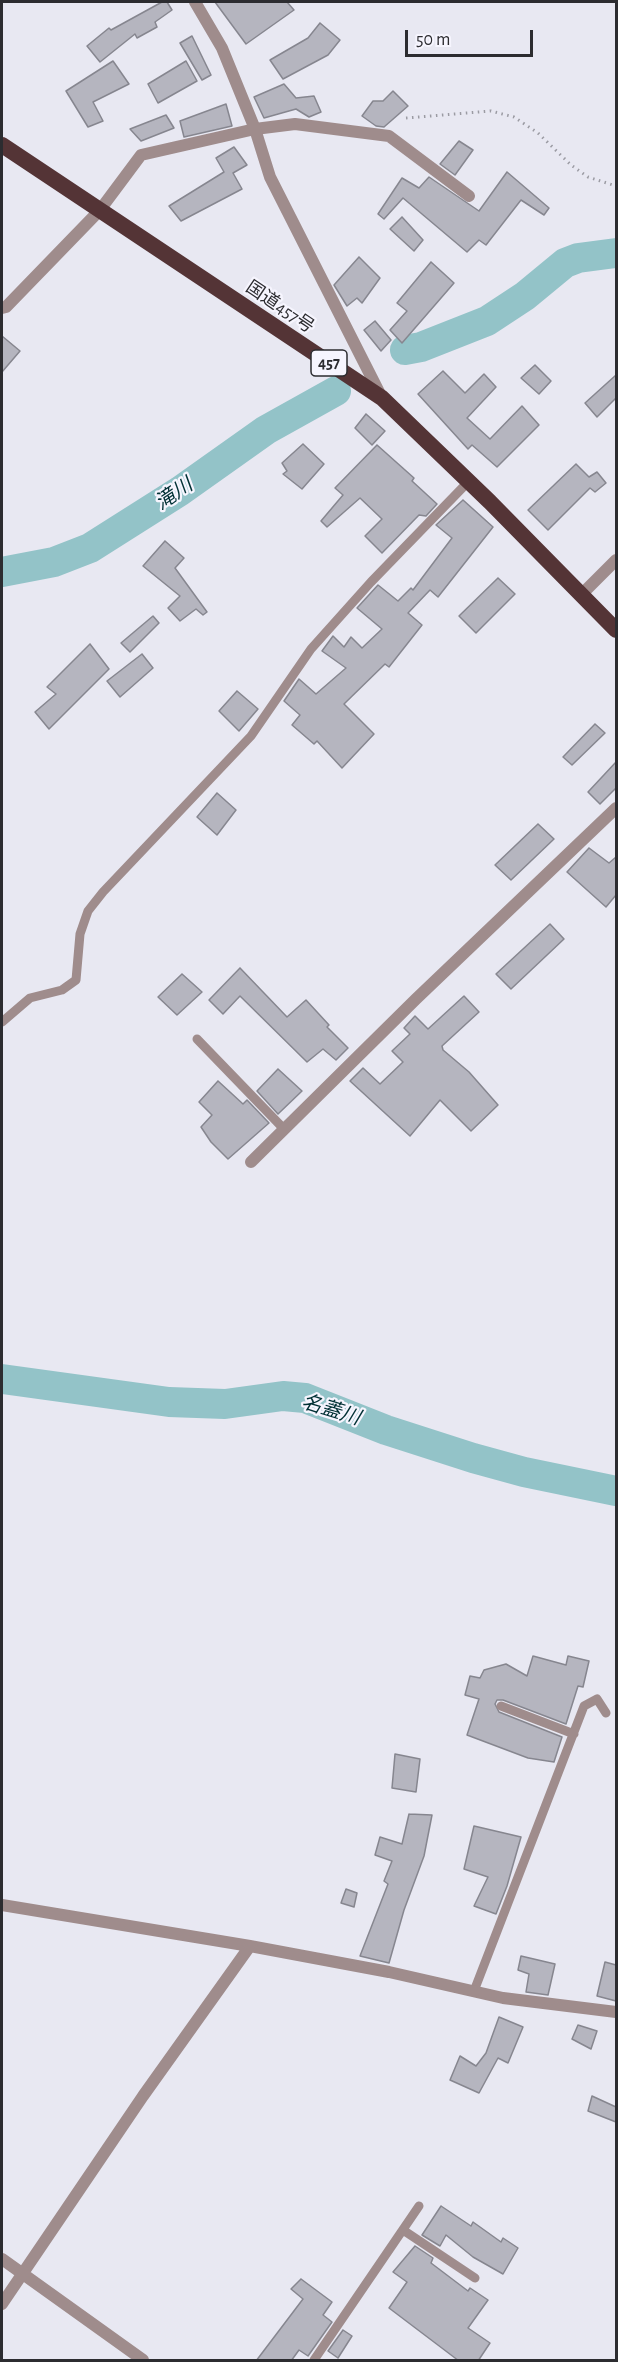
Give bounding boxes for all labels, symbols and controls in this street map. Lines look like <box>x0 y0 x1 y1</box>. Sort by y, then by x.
scale bar <box>408 18 536 56</box>
text: 50 m <box>416 31 450 49</box>
street label: 国道457号 <box>242 276 318 338</box>
road number: 457 <box>311 350 347 376</box>
water label: 滝川 <box>151 473 197 515</box>
water label: 名蓋川 <box>299 1390 363 1430</box>

